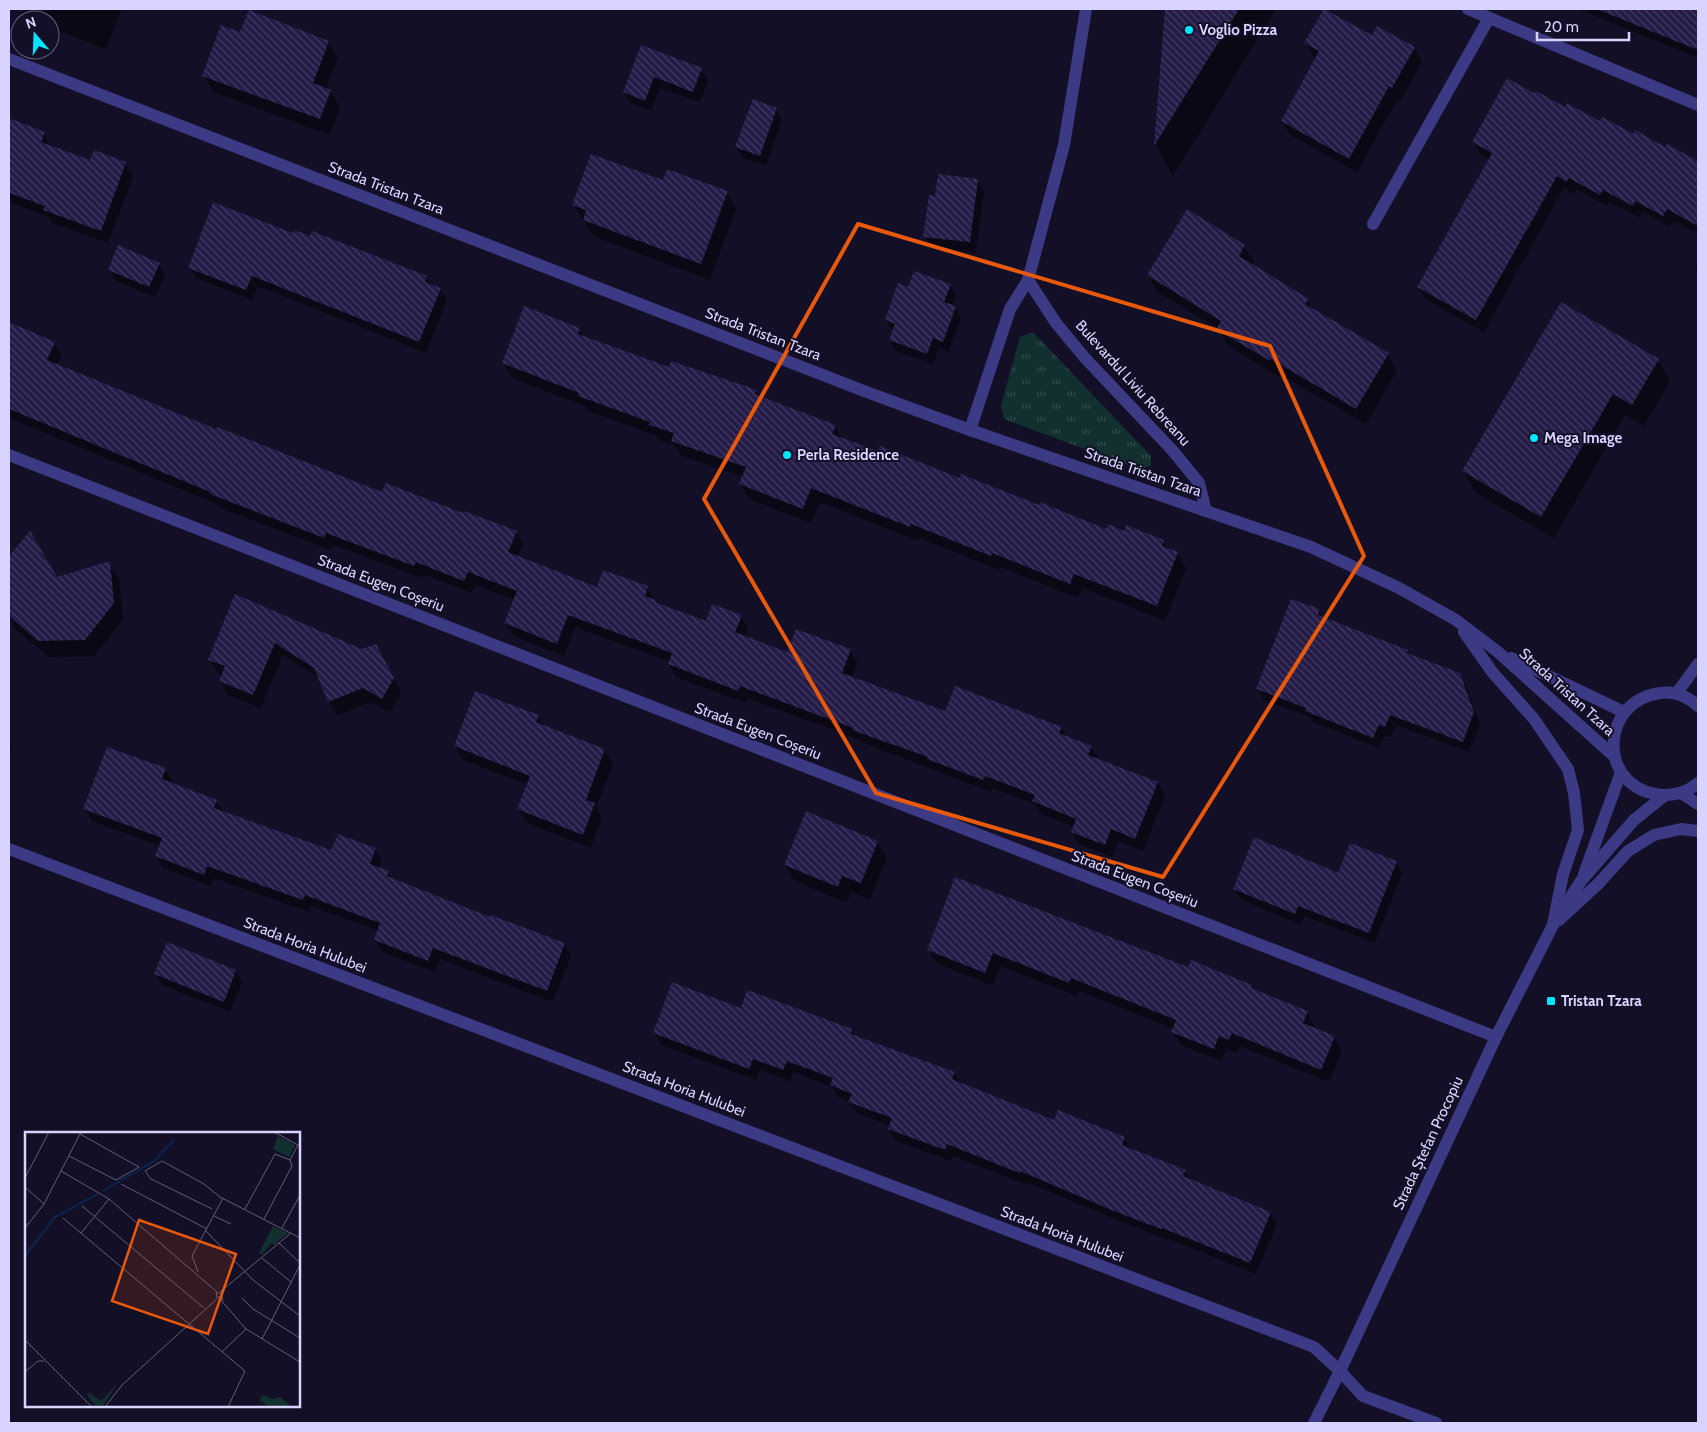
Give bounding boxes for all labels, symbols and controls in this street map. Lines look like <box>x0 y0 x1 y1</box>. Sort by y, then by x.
north arrow <box>10 10 60 60</box>
scale bar <box>1537 10 1630 42</box>
text: N <box>23 13 38 33</box>
text: 20 m <box>1544 18 1579 36</box>
place label: Voglio Pizza <box>1199 21 1278 39</box>
marker: Voglio Pizza <box>1183 24 1195 36</box>
street label: Strada Tristan Tzara <box>326 158 447 219</box>
street label: Strada Tristan Tzara <box>703 304 824 365</box>
street label: Bulevardul Liviu Rebreanu <box>1072 316 1194 450</box>
place label: Mega Image <box>1544 429 1622 447</box>
marker: Mega Image <box>1528 432 1540 444</box>
street label: Strada Tristan Tzara <box>1082 444 1205 501</box>
place label: Perla Residence <box>797 446 899 464</box>
marker: Perla Residence <box>781 449 793 461</box>
street label: Strada Eugen Coșeriu <box>315 551 447 616</box>
street label: Strada Tristan Tzara <box>1515 644 1619 740</box>
street label: Strada Eugen Coșeriu <box>692 699 824 764</box>
street label: Strada Eugen Coșeriu <box>1069 847 1201 912</box>
street label: Strada Horia Hulubei <box>241 913 369 977</box>
place label: Tristan Tzara <box>1561 992 1642 1010</box>
marker: Tristan Tzara <box>1545 995 1557 1007</box>
street label: Strada Horia Hulubei <box>620 1057 748 1121</box>
street label: Strada Ștefan Procopiu <box>1389 1073 1468 1213</box>
inset map <box>25 1132 300 1407</box>
street label: Strada Horia Hulubei <box>998 1202 1126 1266</box>

